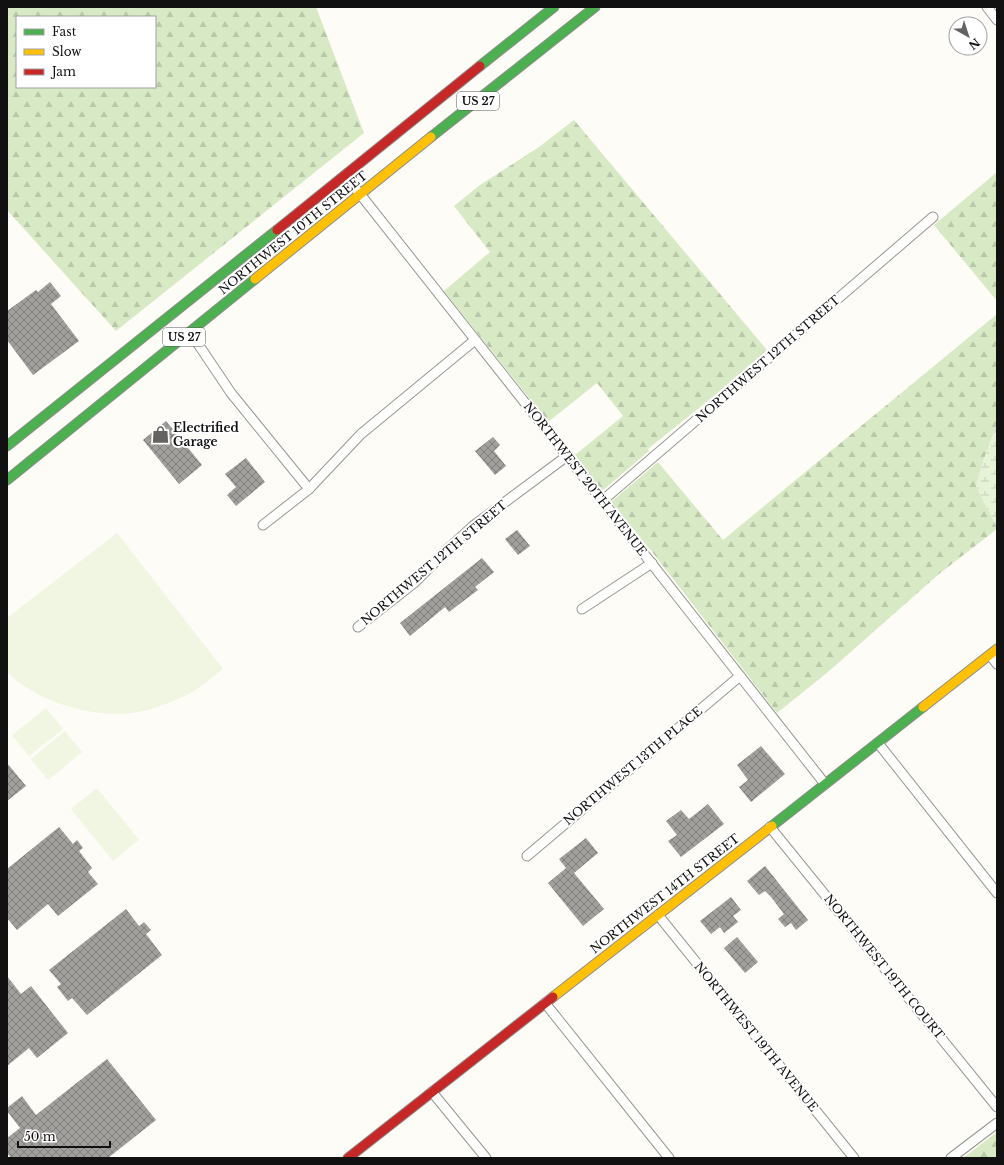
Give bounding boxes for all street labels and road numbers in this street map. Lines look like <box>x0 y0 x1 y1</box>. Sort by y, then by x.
road number: US 27 <box>457 92 499 110</box>
street label: NORTHWEST 10TH STREET <box>215 168 370 297</box>
street label: NORTHWEST 12TH STREET <box>693 292 843 425</box>
road number: US 27 <box>163 328 205 346</box>
street label: NORTHWEST 20TH AVENUE <box>521 399 650 559</box>
street label: NORTHWEST 12TH STREET <box>358 497 510 628</box>
street label: NORTHWEST 13TH PLACE <box>560 703 705 828</box>
street label: NORTHWEST 14TH STREET <box>587 830 743 956</box>
street label: NORTHWEST 19TH COURT <box>821 891 948 1042</box>
street label: NORTHWEST 19TH AVENUE <box>691 959 822 1115</box>

